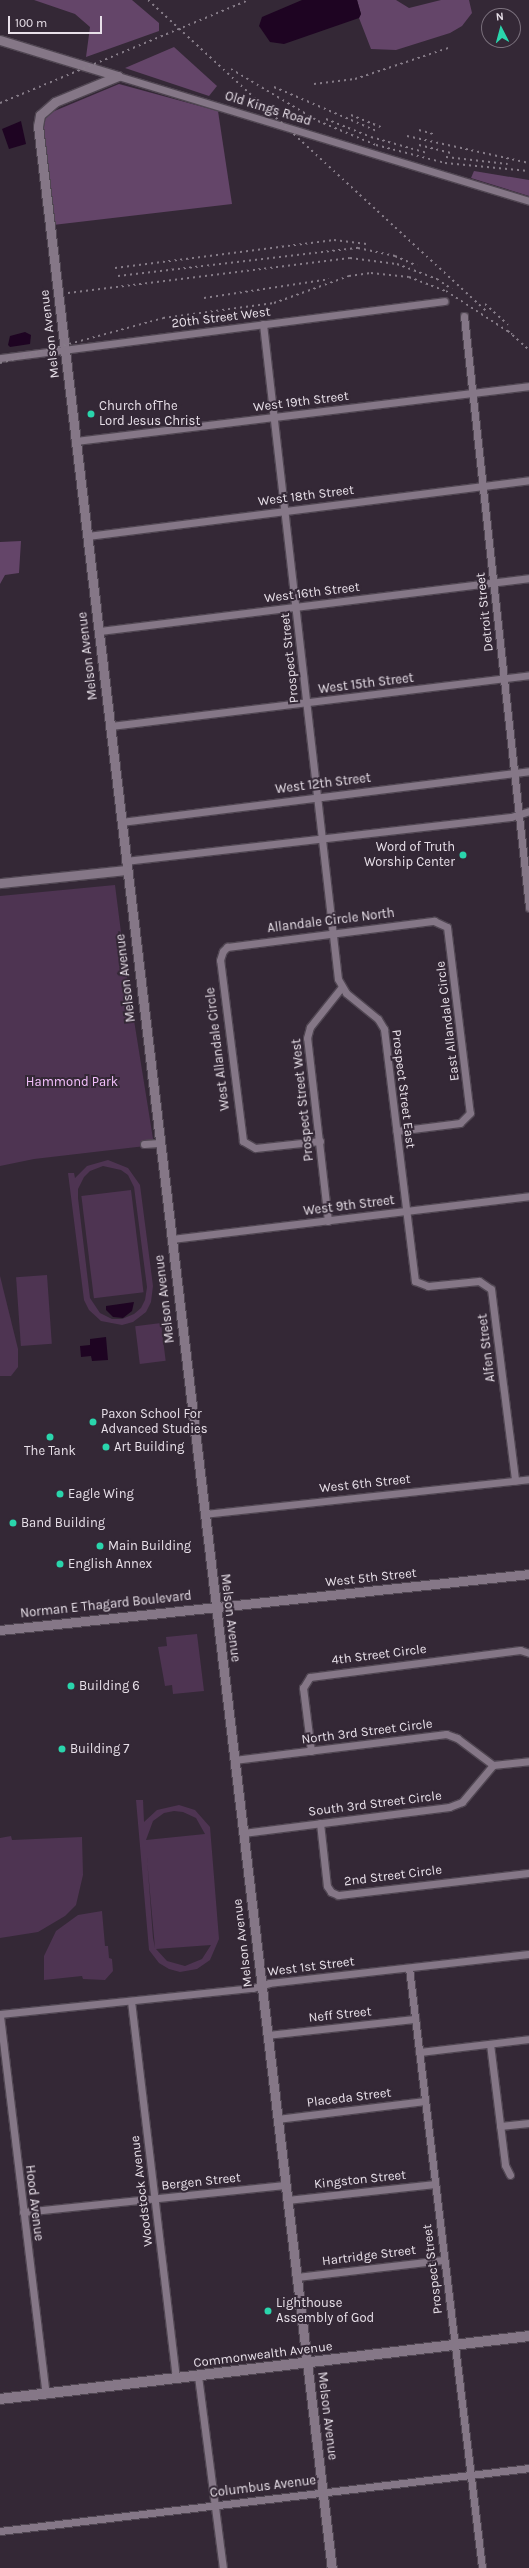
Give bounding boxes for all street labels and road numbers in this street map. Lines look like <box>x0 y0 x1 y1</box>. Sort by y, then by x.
street label: Old Kings Road <box>223 88 313 130</box>
street label: Melson Avenue <box>37 289 63 379</box>
street label: 20th Street West <box>171 304 271 332</box>
street label: West 19th Street <box>252 388 350 416</box>
street label: West 18th Street <box>257 482 355 510</box>
street label: Detroit Street <box>473 572 497 652</box>
street label: West 16th Street <box>263 579 361 607</box>
street label: Melson Avenue <box>75 611 101 701</box>
street label: Prospect Street <box>278 612 302 704</box>
street label: West 15th Street <box>317 670 415 698</box>
street label: West 12th Street <box>274 770 372 798</box>
street label: Allandale Circle North <box>266 905 396 937</box>
street label: Melson Avenue <box>113 933 139 1023</box>
street label: East Allandale Circle <box>433 960 463 1082</box>
street label: West Allandale Circle <box>203 986 233 1112</box>
street label: Prospect Street East <box>388 1029 418 1149</box>
street label: Prospect Street West <box>289 1038 317 1162</box>
street label: West 9th Street <box>303 1193 395 1219</box>
street label: Melson Avenue <box>152 1254 178 1344</box>
street label: Alfen Street <box>475 1313 499 1383</box>
street label: West 6th Street <box>319 1471 411 1497</box>
street label: West 5th Street <box>325 1565 417 1591</box>
street label: Melson Avenue <box>217 1573 243 1663</box>
street label: Norman E Thagard Boulevard <box>20 1588 192 1622</box>
street label: 4th Street Circle <box>331 1641 427 1669</box>
street label: North 3rd Street Circle <box>301 1716 433 1748</box>
street label: South 3rd Street Circle <box>307 1788 443 1820</box>
street label: 2nd Street Circle <box>343 1862 443 1890</box>
street label: Melson Avenue <box>230 1898 256 1988</box>
street label: West 1st Street <box>267 1954 355 1980</box>
street label: Neff Street <box>308 2004 372 2026</box>
street label: Placeda Street <box>306 2085 392 2111</box>
street label: Woodstock Avenue <box>127 2135 157 2247</box>
street label: Hood Avenue <box>22 2164 46 2242</box>
street label: Kingston Street <box>313 2167 407 2193</box>
street label: Bergen Street <box>160 2170 242 2194</box>
street label: Prospect Street <box>420 2223 446 2315</box>
street label: Hartridge Street <box>321 2243 417 2269</box>
street label: Commonwealth Avenue <box>193 2339 333 2371</box>
street label: Melson Avenue <box>314 2371 340 2461</box>
street label: Columbus Avenue <box>209 2473 317 2501</box>

